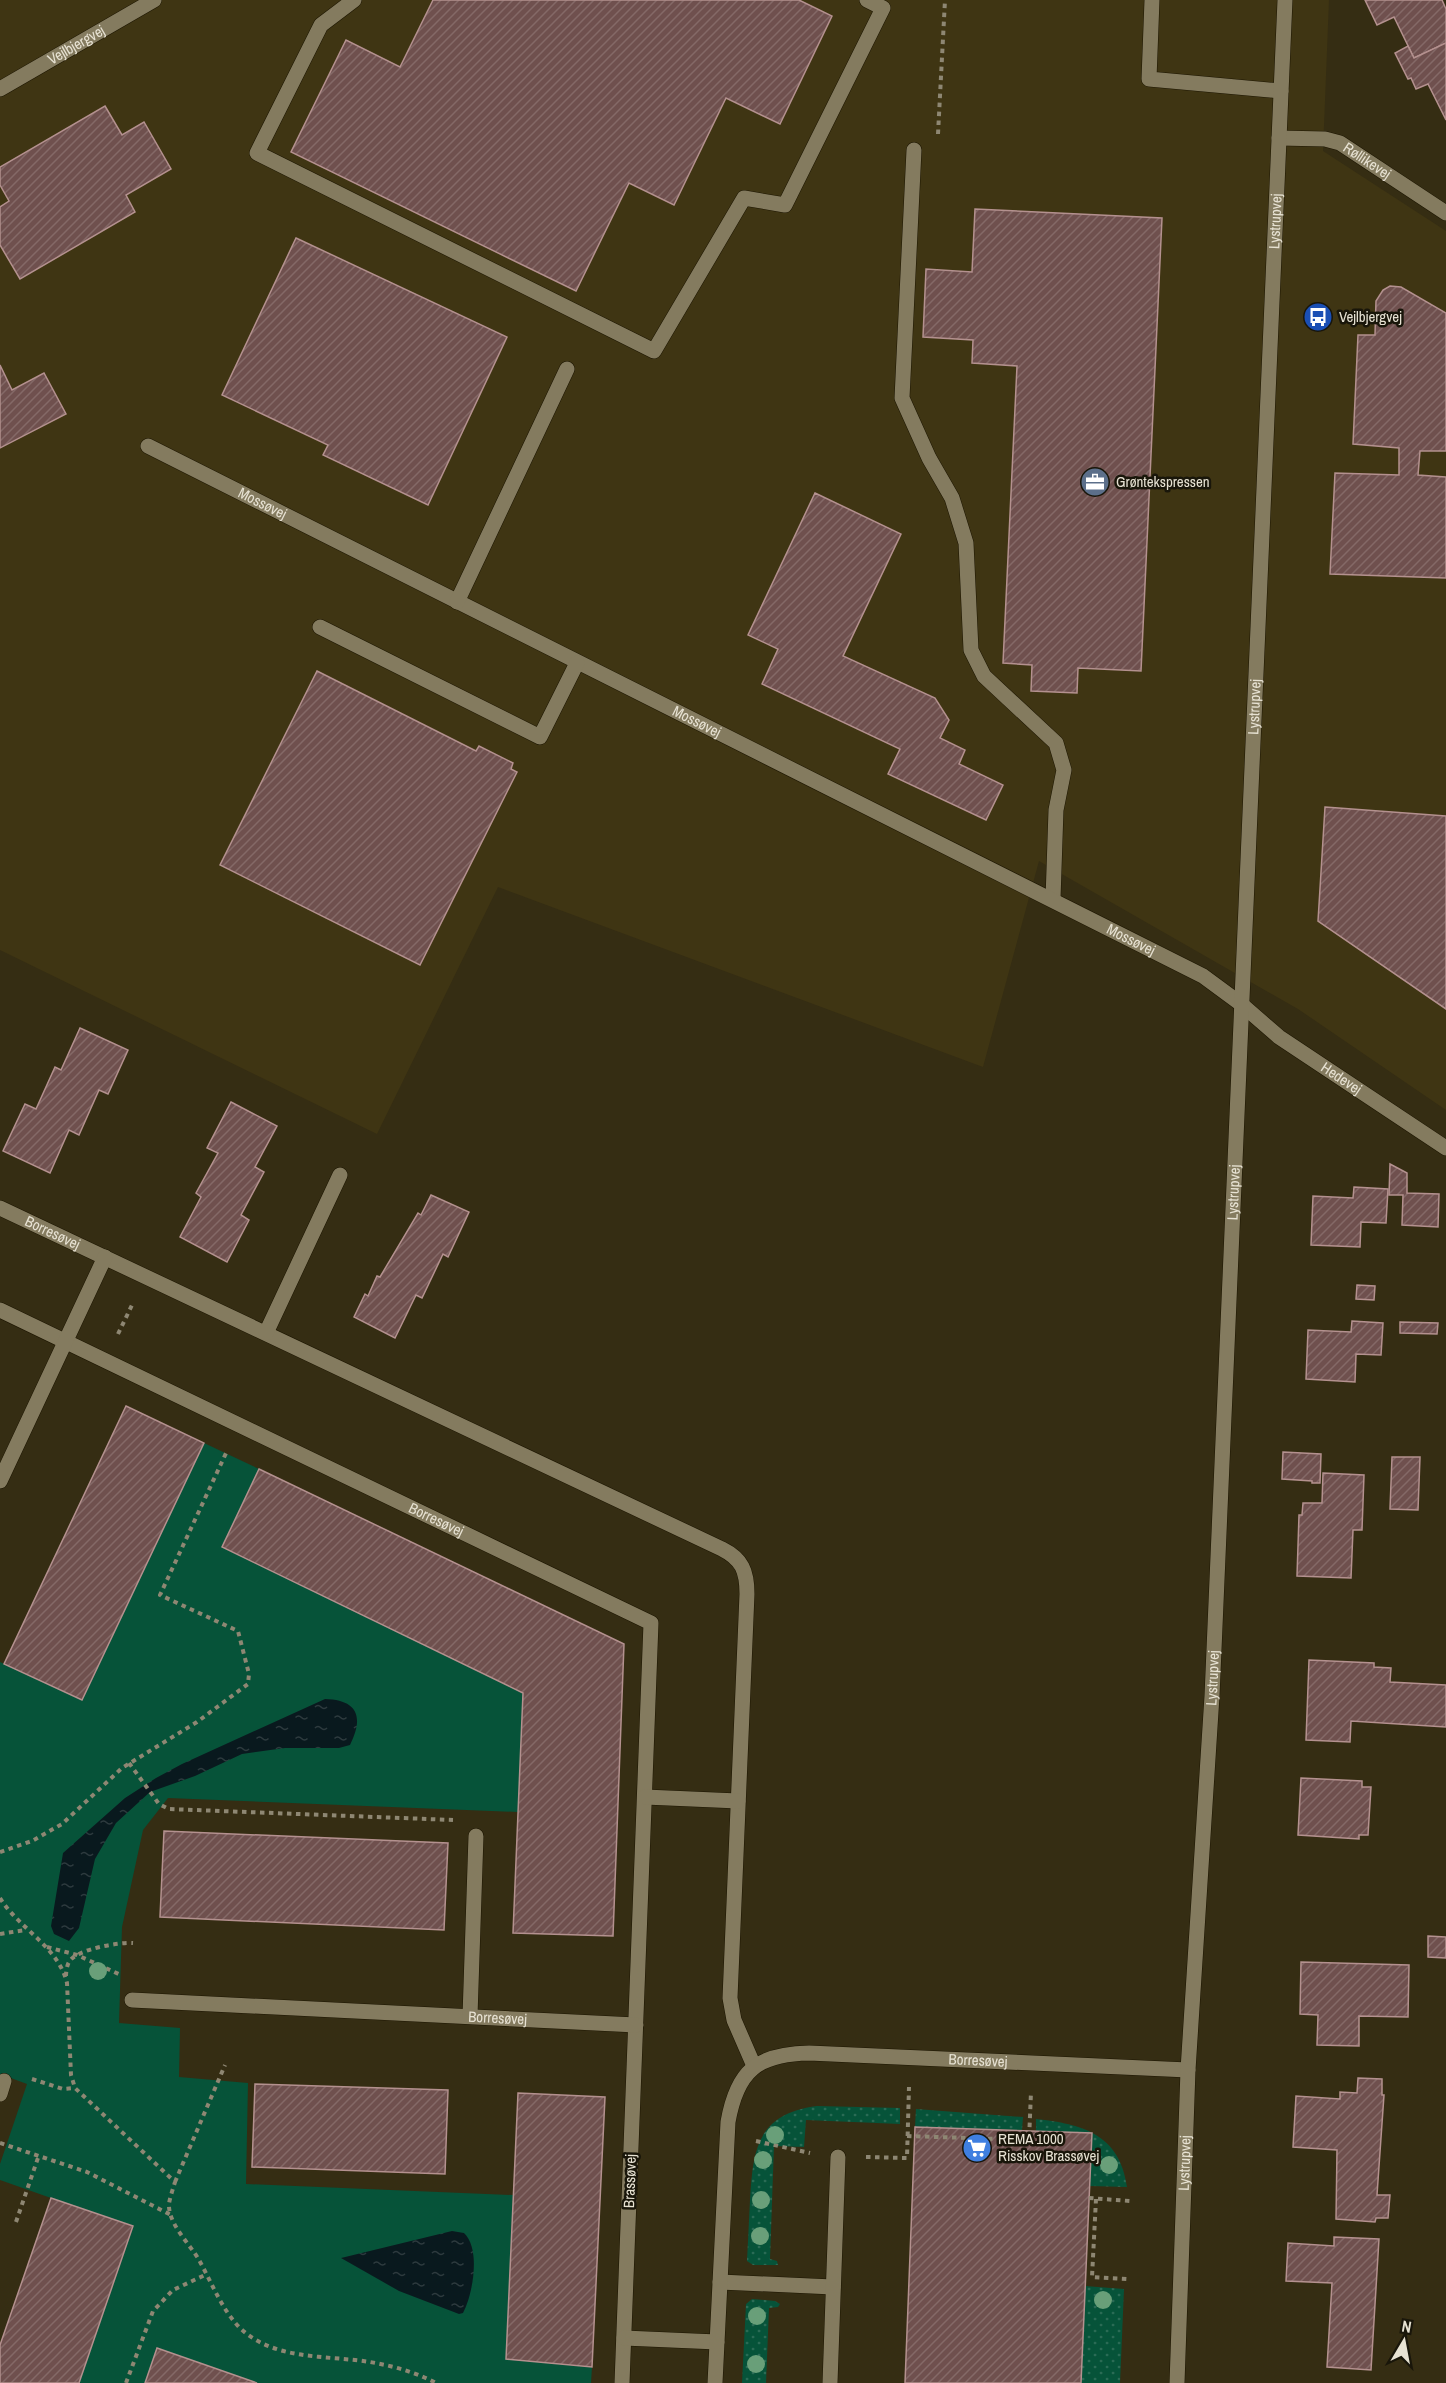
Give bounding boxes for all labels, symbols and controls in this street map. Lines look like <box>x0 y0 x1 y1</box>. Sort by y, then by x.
street label: Vejlbjergvej <box>43 20 108 69</box>
street label: Røllikevej <box>1339 137 1395 184</box>
street label: Lystrupvej <box>1263 193 1287 250</box>
bus stop icon: Vejlbjergvej <box>1302 301 1334 333</box>
place label: Vejlbjergvej <box>1339 306 1402 327</box>
office icon: Grøntekspressen <box>1079 466 1111 498</box>
place label: Grøntekspressen <box>1116 471 1210 492</box>
street label: Mossøvej <box>235 482 291 524</box>
street label: Lystrupvej <box>1242 679 1266 735</box>
street label: Mossøvej <box>669 700 725 742</box>
street label: Mossøvej <box>1103 918 1159 960</box>
street label: Hedevej <box>1317 1057 1366 1099</box>
street label: Lystrupvej <box>1221 1164 1245 1221</box>
street label: Borresøvej <box>22 1210 84 1254</box>
street label: Borresøvej <box>405 1497 467 1541</box>
street label: Lystrupvej <box>1200 1650 1224 1706</box>
street label: Borresøvej <box>468 2006 527 2030</box>
street label: Borresøvej <box>948 2048 1008 2072</box>
place label: REMA 1000 Risskov Brassøvej <box>998 2128 1099 2166</box>
supermarket icon: REMA 1000 Risskov Brassøvej <box>961 2132 993 2164</box>
street label: Lystrupvej <box>1173 2135 1196 2191</box>
street label: Brassøvej <box>618 2154 641 2208</box>
north arrow <box>1374 2311 1434 2371</box>
text: N <box>1400 2315 1413 2338</box>

